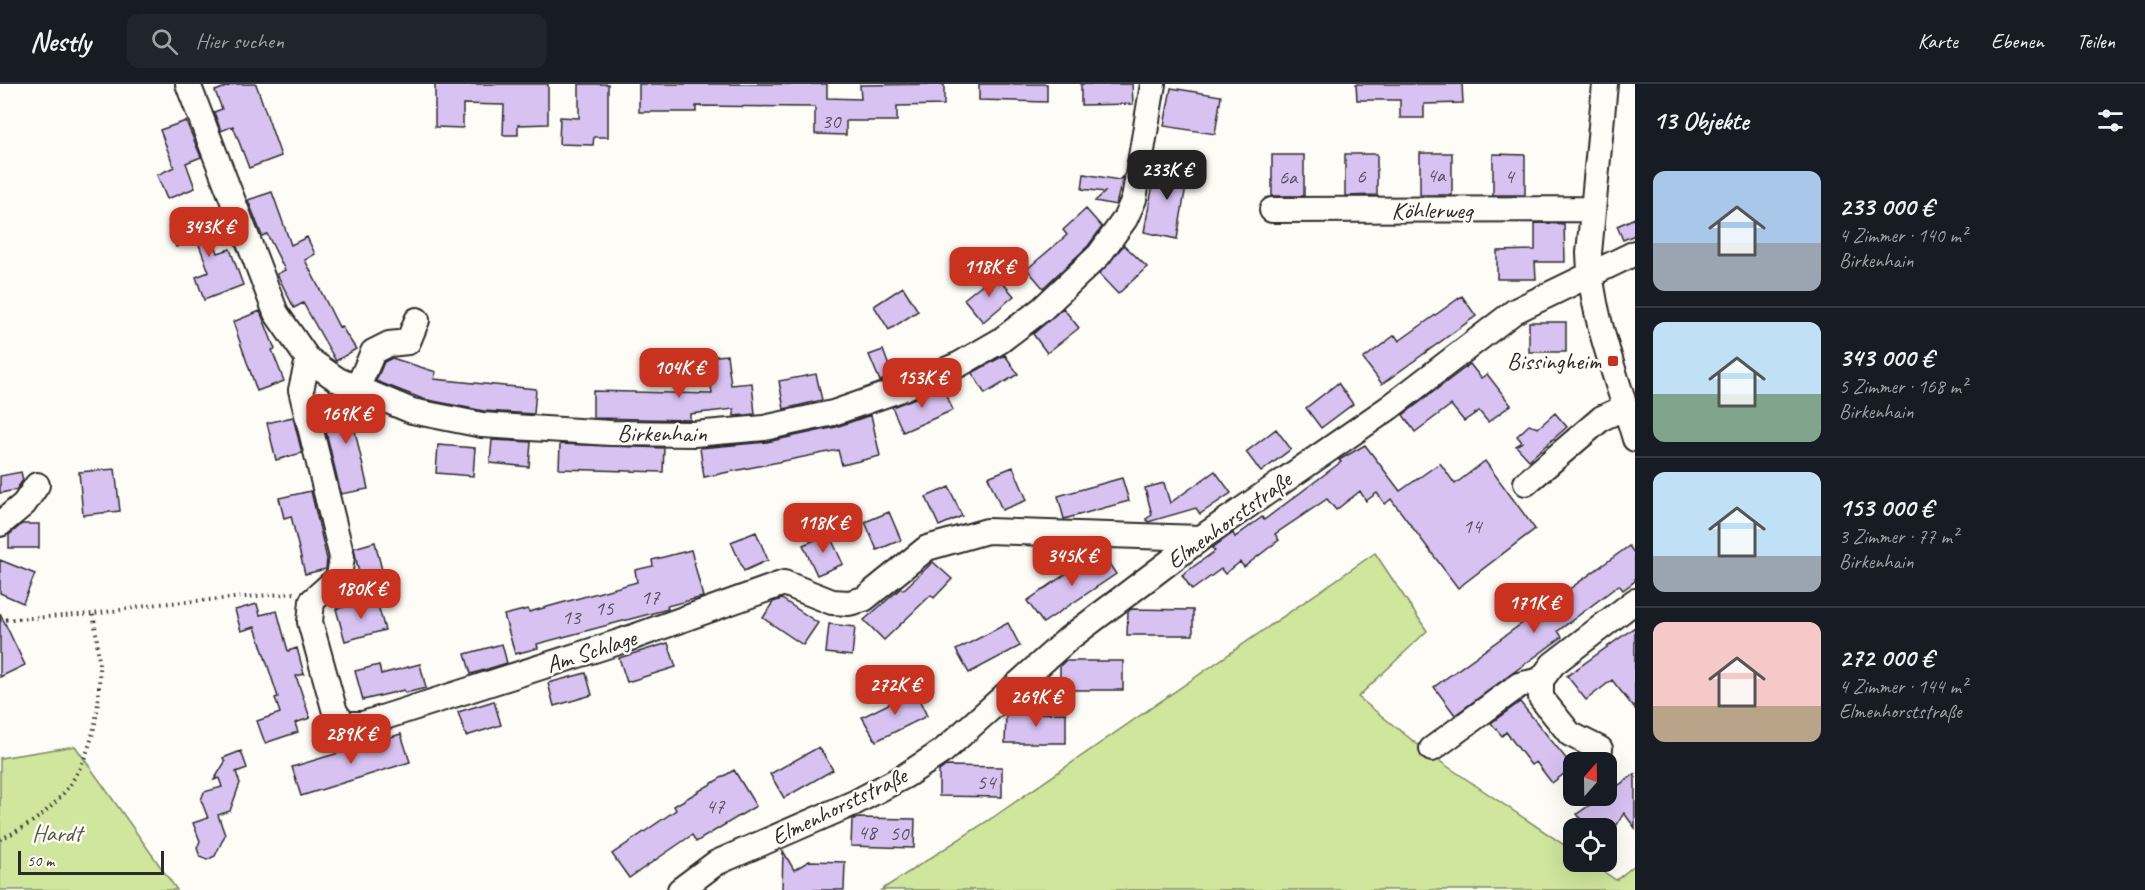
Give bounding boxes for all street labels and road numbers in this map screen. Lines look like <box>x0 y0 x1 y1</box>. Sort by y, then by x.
street label: Köhlerweg <box>1392 195 1475 225</box>
street label: Birkenhain <box>617 418 707 448</box>
street label: Elmenhorststraße <box>1161 463 1299 575</box>
street label: Am Schlage <box>542 622 642 680</box>
street label: Elmenhorststraße <box>766 759 914 852</box>

